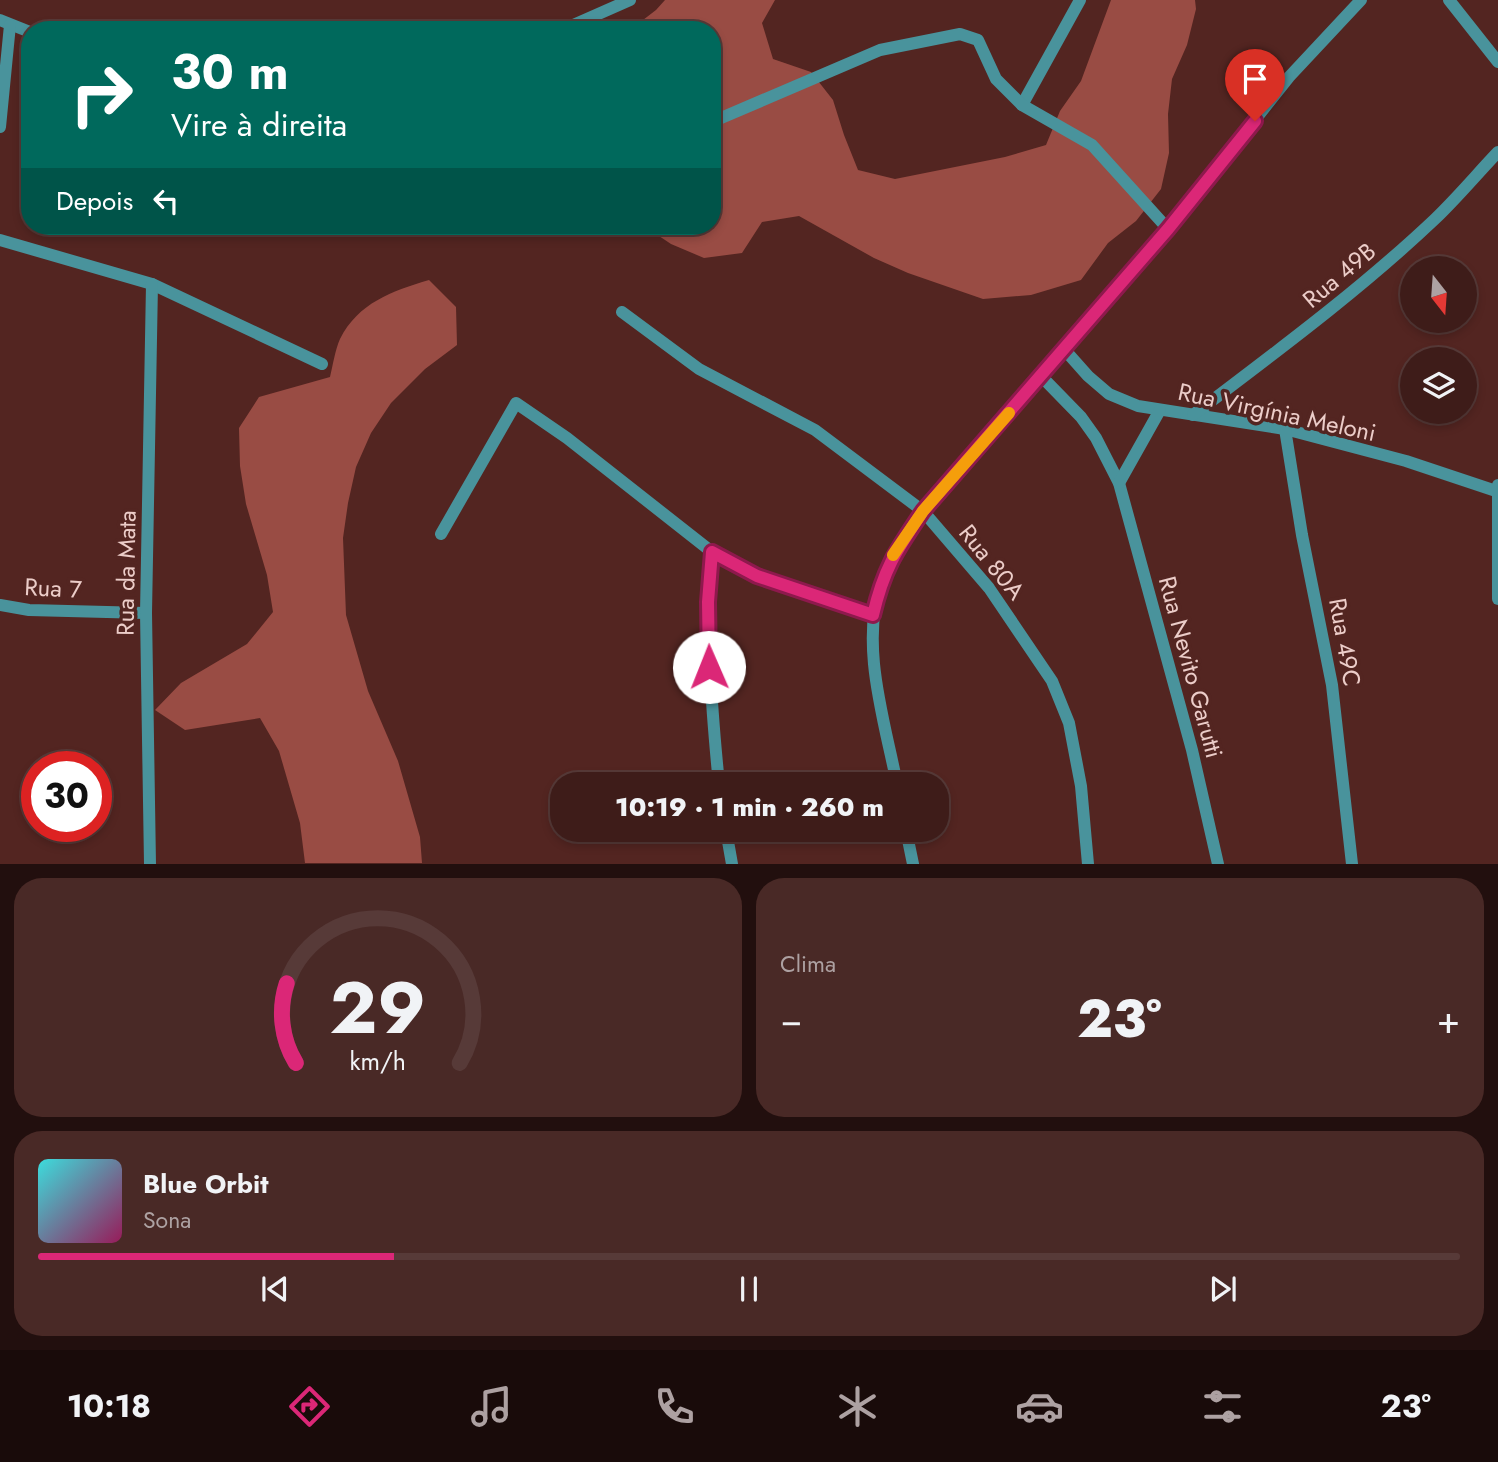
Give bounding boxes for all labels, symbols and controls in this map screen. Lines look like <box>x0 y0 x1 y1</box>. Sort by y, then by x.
text: 30 m <box>171 37 289 107</box>
icon: right <box>56 49 147 140</box>
pin <box>1225 49 1285 121</box>
icon: arrive <box>1236 60 1274 98</box>
text: Vire à direita <box>171 102 347 148</box>
text: Depois <box>56 182 133 220</box>
icon: left <box>147 182 185 220</box>
street label: Rua 49B <box>1295 234 1383 316</box>
north arrow <box>1400 256 1477 332</box>
map controls <box>1400 256 1477 424</box>
button: layers <box>1400 347 1477 424</box>
street label: Rua Virgínia Meloni <box>1175 374 1379 450</box>
street label: Rua da Mata <box>107 510 145 636</box>
street label: Rua 80A <box>951 517 1033 607</box>
street label: Rua 7 <box>23 569 83 607</box>
street label: Rua Nevito Garutti <box>1150 572 1232 762</box>
street label: Rua 49C <box>1320 595 1370 689</box>
position arrow <box>672 630 746 704</box>
speed limit sign: 30 <box>21 751 112 842</box>
text: 10:19 · 1 min · 260 m <box>615 788 884 826</box>
text: Clima <box>780 947 836 981</box>
text: 29 <box>330 956 426 1061</box>
text: 23° <box>1077 981 1162 1057</box>
text: − <box>780 992 802 1047</box>
text: + <box>1437 992 1460 1047</box>
text: km/h <box>350 1043 406 1079</box>
text: Blue Orbit <box>143 1165 268 1203</box>
text: Sona <box>143 1203 191 1237</box>
icon: previous <box>256 1270 294 1308</box>
icon: pause <box>730 1270 768 1308</box>
icon: next <box>1204 1270 1242 1308</box>
icon: directions <box>285 1382 334 1431</box>
icon: music <box>467 1382 516 1431</box>
icon: phone <box>650 1382 699 1431</box>
icon: climate <box>833 1382 882 1431</box>
icon: car <box>1015 1382 1064 1431</box>
icon: filters <box>1198 1382 1247 1431</box>
text: 10:18 <box>67 1383 151 1429</box>
text: 23° <box>1381 1383 1431 1429</box>

